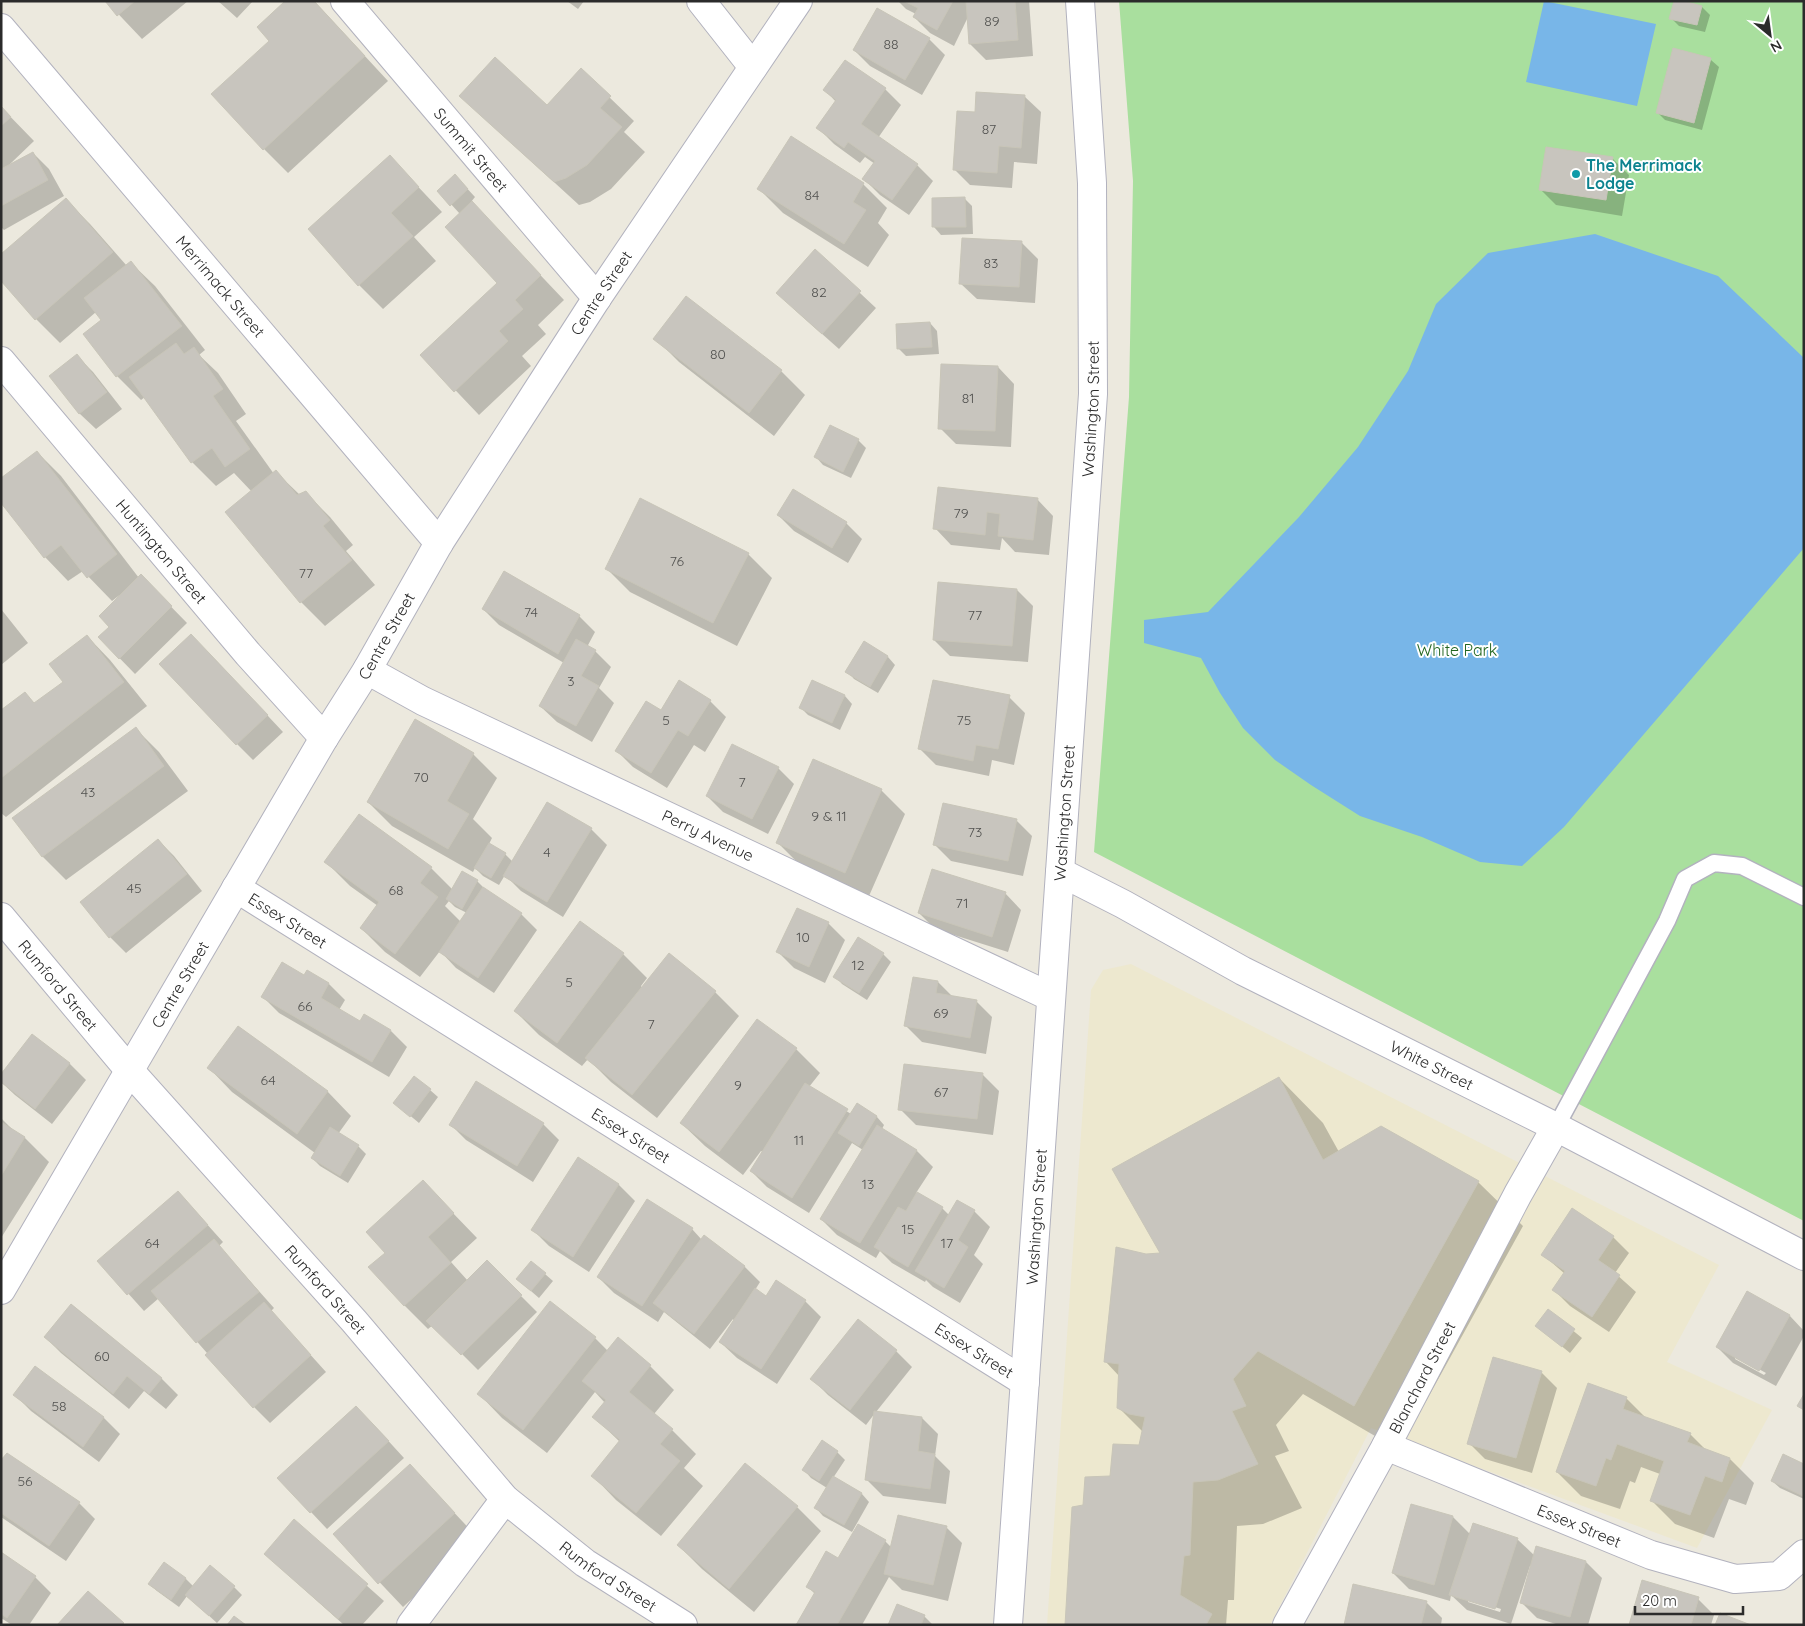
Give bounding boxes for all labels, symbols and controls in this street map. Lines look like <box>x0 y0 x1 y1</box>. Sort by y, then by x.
north arrow <box>1745 10 1795 60</box>
house number: 89 <box>984 12 1000 30</box>
house number: 88 <box>883 35 899 53</box>
text: N <box>1767 36 1785 57</box>
street label: Summit Street <box>430 103 513 196</box>
house number: 87 <box>982 120 996 138</box>
place label: The Merrimack Lodge <box>1586 155 1702 193</box>
marker: The Merrimack Lodge <box>1570 168 1582 180</box>
house number: 84 <box>805 186 819 204</box>
street label: Merrimack Street <box>172 231 270 341</box>
street label: Centre Street <box>566 247 636 339</box>
house number: 83 <box>984 254 998 272</box>
house number: 82 <box>811 283 827 301</box>
street label: Washington Street <box>1077 341 1103 478</box>
house number: 80 <box>710 345 726 363</box>
house number: 81 <box>962 389 974 407</box>
street label: Huntington Street <box>112 495 211 608</box>
house number: 79 <box>954 504 969 522</box>
house number: 76 <box>670 552 685 570</box>
house number: 77 <box>299 564 313 582</box>
street label: Centre Street <box>353 589 419 683</box>
house number: 74 <box>524 603 538 621</box>
house number: 77 <box>968 606 982 624</box>
park label: White Park <box>1417 640 1497 660</box>
house number: 3 <box>567 672 575 690</box>
house number: 5 <box>662 711 670 729</box>
house number: 75 <box>957 711 971 729</box>
street label: Washington Street <box>1049 744 1079 882</box>
house number: 70 <box>413 768 429 786</box>
house number: 7 <box>738 773 746 791</box>
house number: 43 <box>81 783 95 801</box>
street label: Perry Avenue <box>659 805 757 865</box>
house number: 9 & 11 <box>811 807 847 825</box>
house number: 73 <box>968 823 982 841</box>
house number: 4 <box>543 843 551 861</box>
house number: 45 <box>126 879 142 897</box>
house number: 68 <box>388 881 404 899</box>
street label: Essex Street <box>245 888 331 952</box>
house number: 71 <box>955 894 969 912</box>
house number: 10 <box>796 928 810 946</box>
street label: Rumford Street <box>14 936 102 1035</box>
street label: Centre Street <box>147 937 213 1031</box>
house number: 12 <box>852 956 865 974</box>
house number: 5 <box>565 973 573 991</box>
house number: 66 <box>297 997 313 1015</box>
house number: 69 <box>933 1004 949 1022</box>
house number: 7 <box>647 1015 655 1033</box>
street label: White Street <box>1387 1036 1477 1094</box>
house number: 64 <box>260 1071 276 1089</box>
house number: 9 <box>734 1076 742 1094</box>
house number: 67 <box>934 1083 948 1101</box>
street label: Essex Street <box>588 1103 674 1167</box>
house number: 11 <box>794 1131 804 1149</box>
street label: Washington Street <box>1021 1148 1051 1286</box>
house number: 13 <box>862 1175 874 1193</box>
house number: 15 <box>902 1220 914 1238</box>
house number: 64 <box>144 1234 160 1252</box>
house number: 17 <box>941 1234 953 1252</box>
street label: Rumford Street <box>281 1241 371 1338</box>
street label: Essex Street <box>931 1318 1017 1382</box>
street label: Blanchard Street <box>1384 1318 1460 1437</box>
house number: 60 <box>94 1347 110 1365</box>
house number: 58 <box>51 1397 67 1415</box>
house number: 56 <box>17 1472 33 1490</box>
street label: Essex Street <box>1534 1499 1624 1552</box>
street label: Rumford Street <box>555 1537 660 1616</box>
scale bar <box>1635 1584 1742 1616</box>
text: 20 m <box>1642 1591 1677 1610</box>

